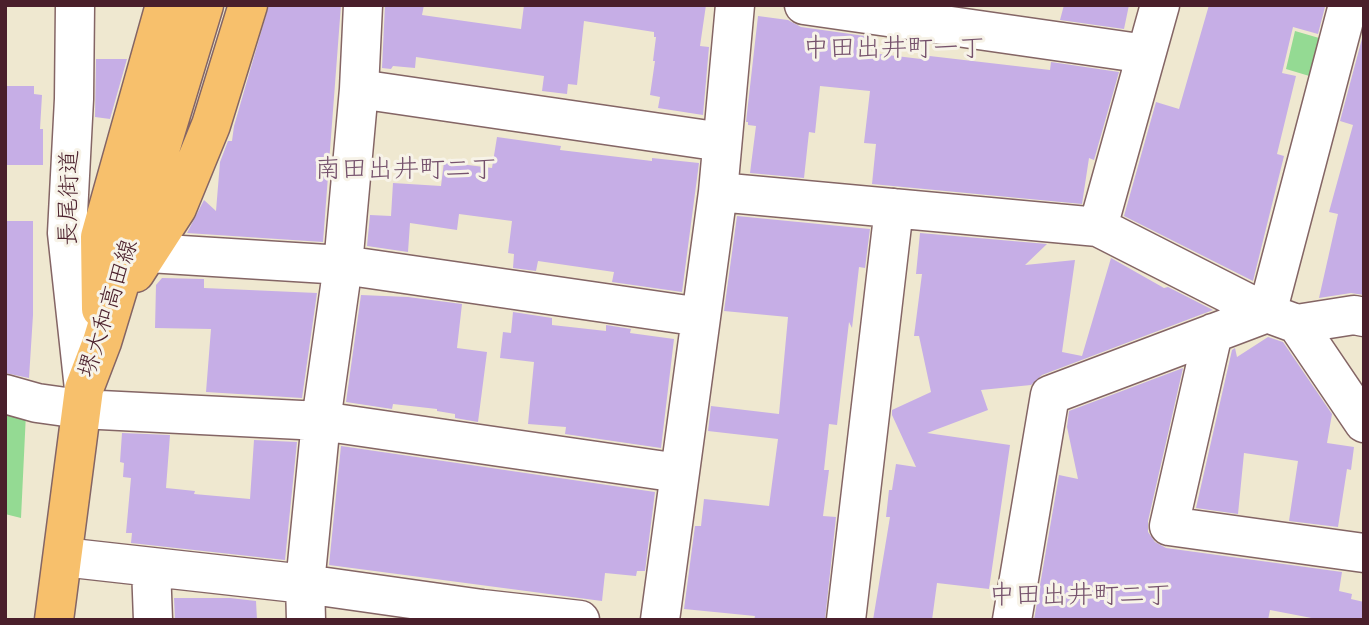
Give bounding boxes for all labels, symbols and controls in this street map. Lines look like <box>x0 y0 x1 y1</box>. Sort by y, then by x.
district label: 中田出井町一丁 <box>803 35 985 67</box>
street label: 長尾街道 <box>56 150 86 246</box>
district label: 南田出井町二丁 <box>315 156 497 188</box>
street label: 堺大和高田線 <box>74 236 146 382</box>
district label: 中田出井町二丁 <box>989 582 1171 614</box>

